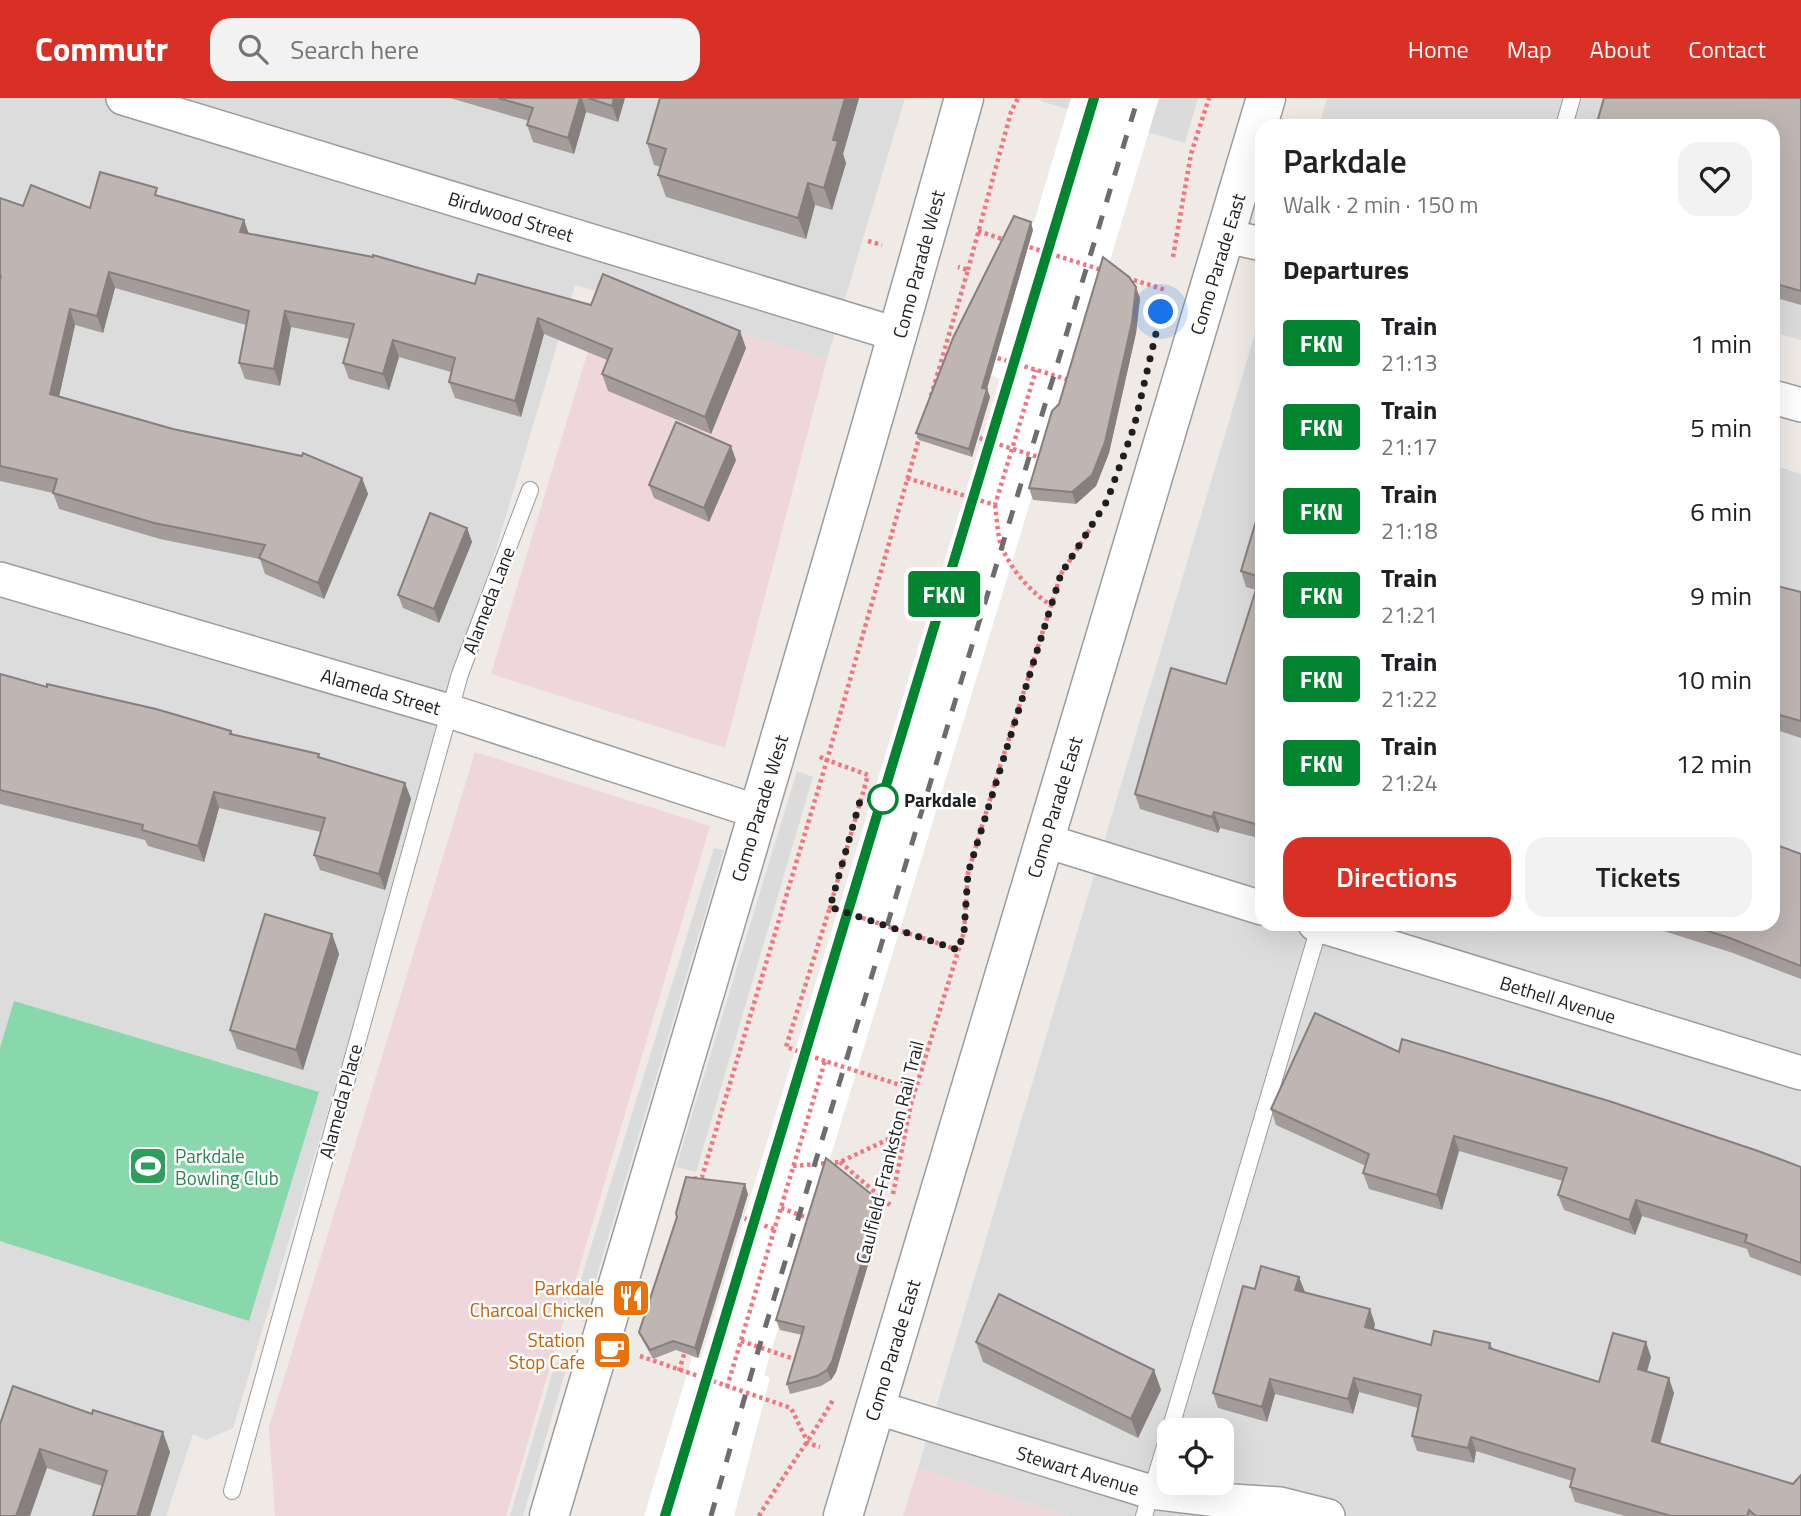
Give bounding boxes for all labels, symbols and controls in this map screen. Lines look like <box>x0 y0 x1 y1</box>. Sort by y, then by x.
search box <box>210 18 700 81</box>
text: Commutr <box>35 24 168 74</box>
icon: search <box>234 30 272 68</box>
text: Search here <box>290 30 419 69</box>
text: Home <box>1408 31 1469 67</box>
text: Map <box>1507 31 1552 67</box>
text: About <box>1590 31 1650 67</box>
text: Contact <box>1688 31 1766 67</box>
text: Parkdale <box>1283 136 1407 186</box>
button: heart <box>1678 142 1752 216</box>
street label: Birdwood Street <box>445 183 578 249</box>
street label: Como Parade West <box>884 186 952 341</box>
text: Walk · 2 min · 150 m <box>1283 187 1479 222</box>
street label: Como Parade East <box>1182 189 1252 338</box>
text: Departures <box>1283 250 1409 289</box>
your location <box>1143 294 1178 329</box>
text: Train <box>1381 306 1437 345</box>
text: 1 min <box>1690 324 1752 363</box>
text: FKN <box>1300 325 1343 361</box>
text: 21:13 <box>1381 345 1438 380</box>
text: Train <box>1381 390 1437 429</box>
text: 5 min <box>1690 408 1752 447</box>
text: FKN <box>1300 409 1343 445</box>
text: 21:17 <box>1381 429 1438 464</box>
text: Train <box>1381 474 1437 513</box>
text: 6 min <box>1690 492 1752 531</box>
text: FKN <box>1300 493 1343 529</box>
text: 21:18 <box>1381 513 1438 548</box>
street label: Alameda Lane <box>454 542 522 658</box>
text: Train <box>1381 558 1437 597</box>
line badge: FKN <box>904 571 984 617</box>
text: FKN <box>922 576 966 612</box>
text: 9 min <box>1690 576 1752 615</box>
text: FKN <box>1300 577 1343 613</box>
text: 21:21 <box>1381 597 1438 632</box>
text: Train <box>1381 642 1437 681</box>
street label: Alameda Street <box>318 660 445 722</box>
text: 10 min <box>1676 660 1752 699</box>
text: FKN <box>1300 661 1343 697</box>
text: 21:22 <box>1381 681 1438 716</box>
text: Train <box>1381 726 1437 765</box>
street label: Como Parade West <box>723 731 795 885</box>
street label: Como Parade East <box>1019 732 1089 881</box>
text: 12 min <box>1676 744 1752 783</box>
text: FKN <box>1300 745 1343 781</box>
text: 21:24 <box>1381 765 1438 800</box>
marker: Parkdale <box>868 784 898 814</box>
place label: Parkdale <box>904 785 977 814</box>
button: Directions <box>1283 837 1511 917</box>
button: Tickets <box>1525 837 1752 917</box>
street label: Bethell Avenue <box>1496 968 1620 1030</box>
street label: Caulfield-Frankston Rail Trail <box>847 1037 931 1267</box>
street label: Alameda Place <box>311 1041 369 1161</box>
place label: Parkdale Bowling Club <box>175 1141 279 1192</box>
sports icon: Parkdale Bowling Club <box>127 1145 169 1187</box>
place label: Parkdale Charcoal Chicken <box>470 1273 604 1324</box>
street label: Como Parade East <box>857 1275 927 1424</box>
restaurant icon: Parkdale Charcoal Chicken <box>610 1277 652 1319</box>
place label: Station Stop Cafe <box>508 1325 585 1376</box>
cafe icon: Station Stop Cafe <box>591 1329 633 1371</box>
map controls <box>1157 1418 1234 1495</box>
button: locate <box>1157 1418 1234 1495</box>
street label: Stewart Avenue <box>1013 1438 1143 1502</box>

